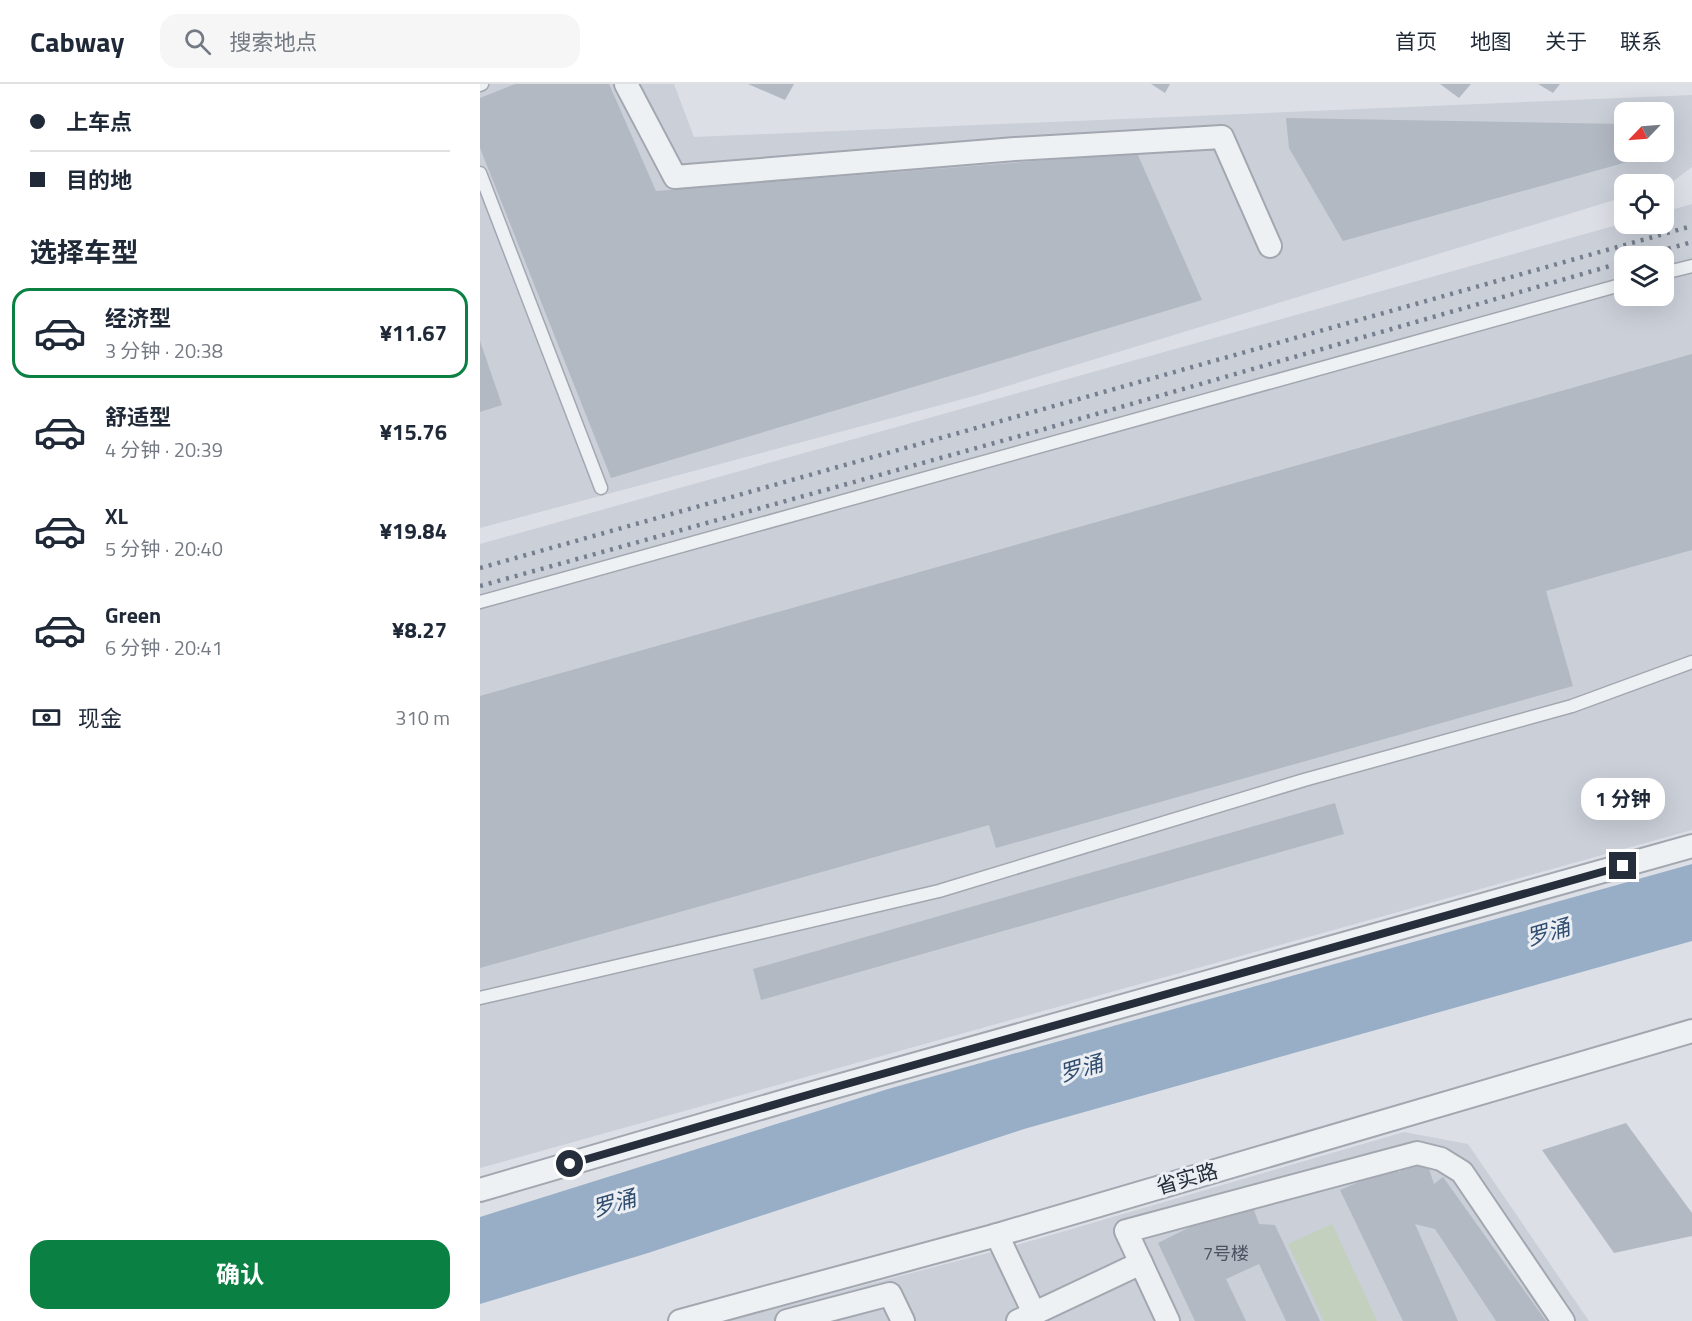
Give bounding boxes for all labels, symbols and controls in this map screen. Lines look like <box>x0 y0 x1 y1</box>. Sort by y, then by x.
search box <box>160 14 580 68</box>
text: Cabway <box>30 20 124 63</box>
icon: search <box>181 25 214 58</box>
text: 搜索地点 <box>229 25 318 59</box>
text: 首页 <box>1395 25 1437 57</box>
text: 地图 <box>1470 25 1512 57</box>
text: 关于 <box>1545 25 1587 57</box>
text: 联系 <box>1620 25 1662 57</box>
north arrow <box>1614 102 1674 162</box>
map controls <box>1614 102 1674 306</box>
text: 上车点 <box>66 105 132 139</box>
text: 目的地 <box>66 163 132 197</box>
button: locate <box>1614 174 1674 234</box>
text: 选择车型 <box>30 231 138 272</box>
button: layers <box>1614 246 1674 306</box>
text: 经济型 <box>105 301 171 335</box>
icon: car <box>33 306 87 360</box>
text: ¥11.67 <box>380 316 447 350</box>
text: 3 分钟 · 20:38 <box>105 335 223 366</box>
text: 舒适型 <box>105 400 171 434</box>
icon: car <box>33 405 87 459</box>
text: ¥15.76 <box>380 415 447 449</box>
text: 4 分钟 · 20:39 <box>105 434 223 465</box>
text: XL <box>105 499 128 533</box>
icon: car <box>33 504 87 558</box>
text: ¥19.84 <box>380 514 447 548</box>
text: 5 分钟 · 20:40 <box>105 533 223 564</box>
text: Green <box>105 598 161 632</box>
icon: car <box>33 603 87 657</box>
text: ¥8.27 <box>392 613 447 647</box>
text: 6 分钟 · 20:41 <box>105 632 223 663</box>
icon: cash <box>30 701 63 734</box>
text: 现金 <box>78 701 122 735</box>
text: 310 m <box>395 702 450 733</box>
callout: 1 分钟 <box>1581 779 1665 821</box>
text: 1 分钟 <box>1595 783 1651 814</box>
route end <box>1609 852 1636 879</box>
water label: 罗涌 <box>1522 909 1577 954</box>
water label: 罗涌 <box>1055 1045 1110 1090</box>
route start <box>556 1150 583 1177</box>
street label: 省实路 <box>1152 1154 1221 1202</box>
water label: 罗涌 <box>588 1180 643 1225</box>
button: 确认 <box>30 1240 450 1309</box>
house number: 7号楼 <box>1203 1240 1249 1267</box>

